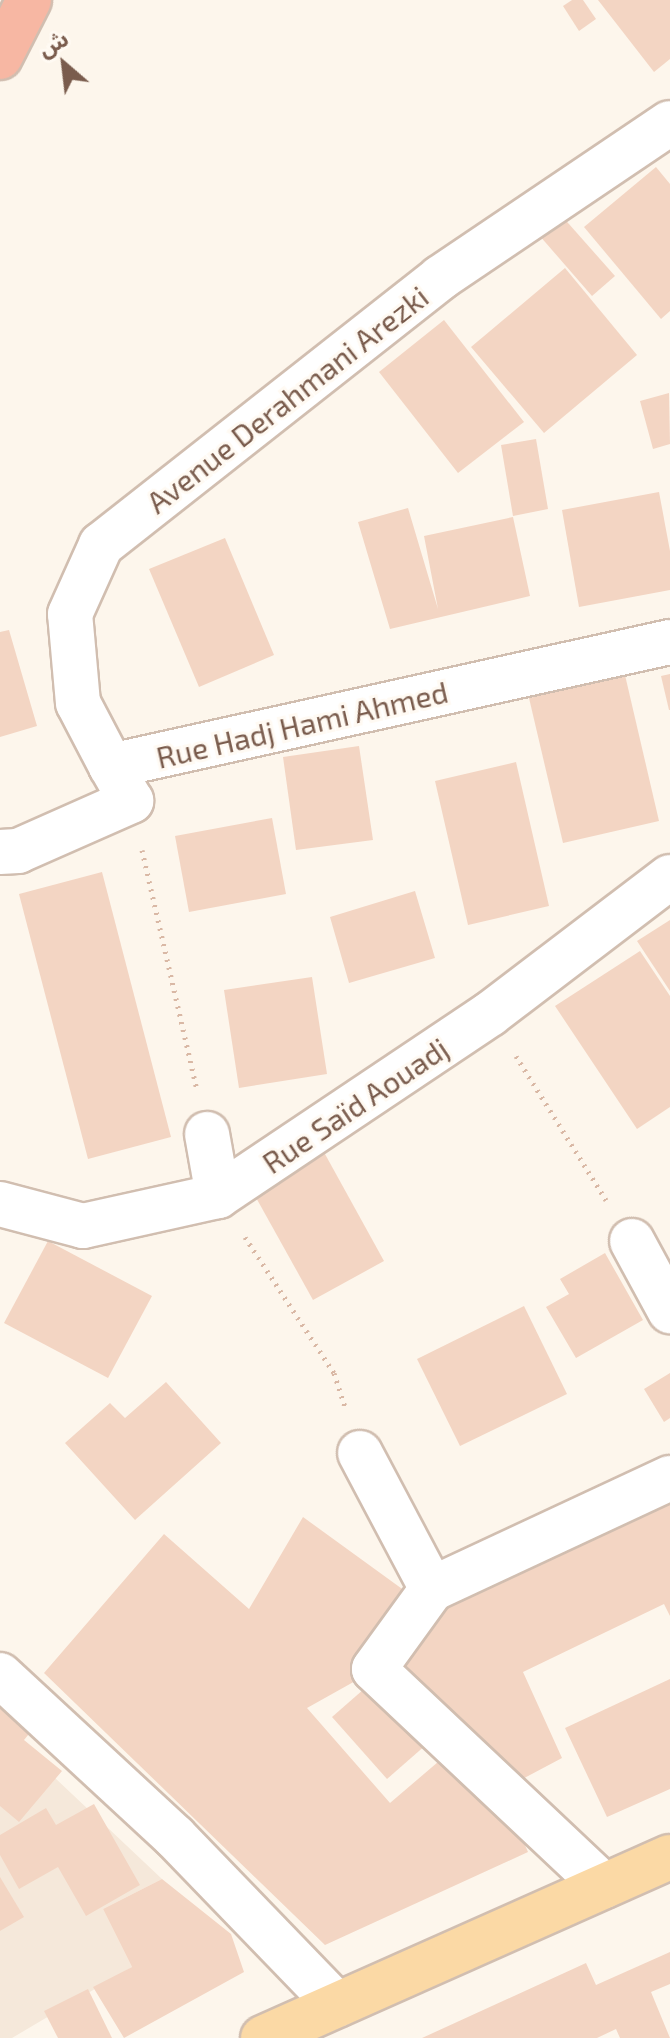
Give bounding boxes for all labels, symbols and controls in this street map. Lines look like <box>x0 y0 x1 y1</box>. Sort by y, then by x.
north arrow <box>24 24 104 104</box>
text: ش <box>33 24 72 61</box>
street label: Avenue Derahmani Arezki <box>139 278 435 520</box>
street label: Rue Hadj Hami Ahmed <box>152 673 452 775</box>
street label: Rue Saïd Aouadj <box>255 1029 455 1181</box>

